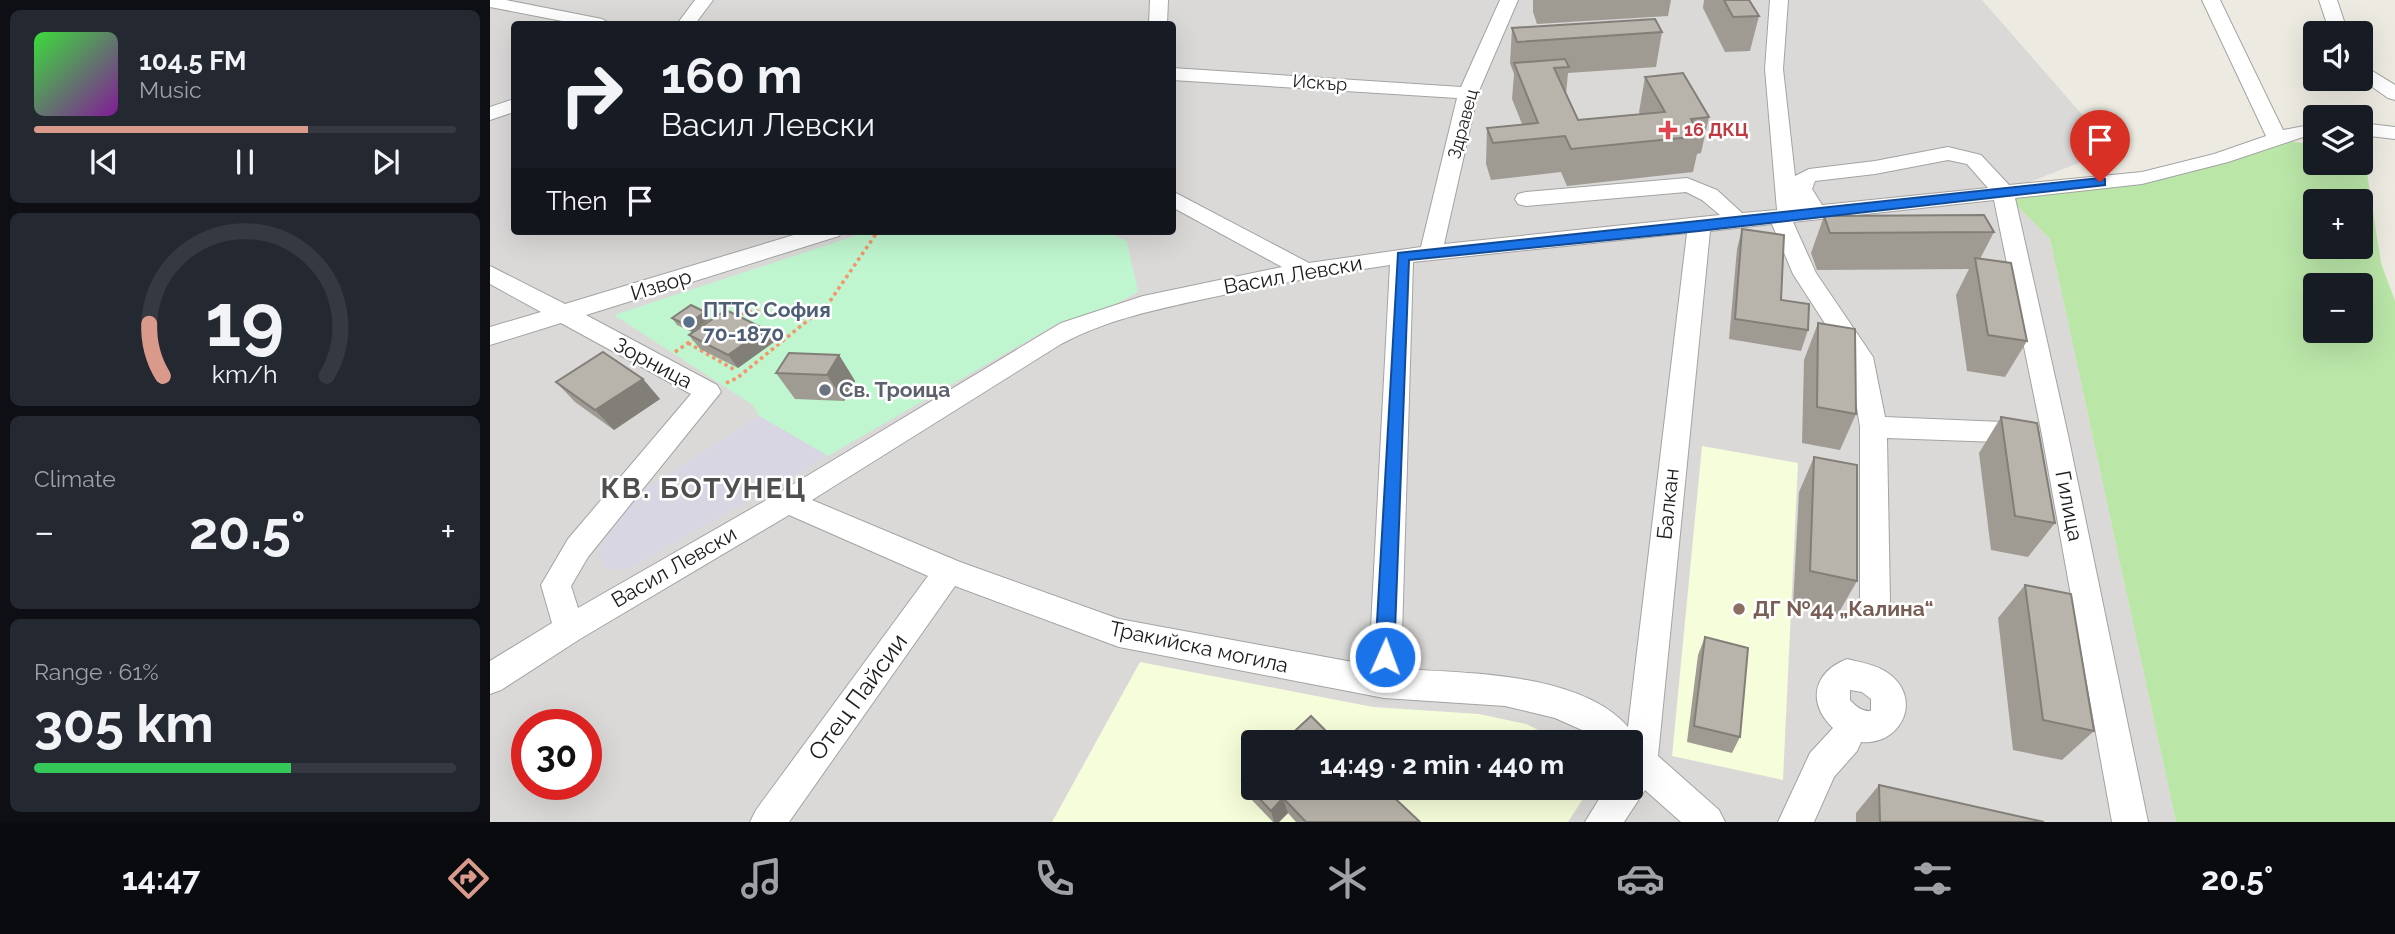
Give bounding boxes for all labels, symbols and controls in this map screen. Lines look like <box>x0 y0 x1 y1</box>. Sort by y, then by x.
map controls <box>2303 21 2373 343</box>
button: sound <box>2303 21 2373 91</box>
text: 104.5 FM <box>139 46 247 76</box>
text: 160 m <box>661 47 802 104</box>
icon: right <box>546 49 637 140</box>
street label: Искър <box>1292 70 1348 95</box>
text: Music <box>139 76 202 103</box>
street label: Здравец <box>1443 87 1482 161</box>
button: layers <box>2303 105 2373 175</box>
text: Васил Левски <box>661 106 875 143</box>
pin <box>2070 110 2130 182</box>
place label: 16 ДКЦ <box>1684 119 1749 140</box>
marker: 16 ДКЦ <box>1658 120 1678 140</box>
icon: arrive <box>2081 121 2119 159</box>
icon: previous <box>85 143 123 181</box>
icon: pause <box>226 143 264 181</box>
icon: next <box>367 143 405 181</box>
icon: arrive <box>621 182 659 220</box>
text: Then <box>546 186 607 216</box>
button: + <box>2303 189 2373 259</box>
street label: Васил Левски <box>1222 250 1364 299</box>
street label: Извор <box>627 263 694 306</box>
button: − <box>2303 273 2373 343</box>
text: 19 <box>206 278 284 363</box>
place label: ПТТС София 70-1870 <box>703 297 831 346</box>
marker: ПТТС София 70-1870 <box>681 314 697 330</box>
street label: Зорница <box>610 332 697 394</box>
text: km/h <box>212 358 278 388</box>
place label: Св. Троица <box>839 377 950 402</box>
marker: Св. Троица <box>817 382 833 398</box>
text: Climate <box>34 465 116 492</box>
street label: Балкан <box>1651 467 1684 541</box>
street label: Гилица <box>2050 469 2089 543</box>
district label: КВ. БОТУНЕЦ <box>601 472 807 505</box>
text: 20.5° <box>189 500 306 561</box>
text: − <box>34 509 54 554</box>
text: + <box>440 509 456 554</box>
street label: Васил Левски <box>607 521 741 613</box>
place label: ДГ №44 „Калина“ <box>1753 596 1934 621</box>
marker: ДГ №44 „Калина“ <box>1731 601 1747 617</box>
street label: Тракийска могила <box>1107 615 1291 678</box>
position arrow <box>1348 620 1422 694</box>
street label: Отец Пайсии <box>802 628 913 766</box>
text: Range · 61% <box>34 658 159 685</box>
text: 305 km <box>34 693 214 754</box>
speed limit sign: 30 <box>511 709 602 800</box>
text: 14:49 · 2 min · 440 m <box>1320 750 1564 780</box>
icon: directions <box>444 854 493 903</box>
icon: music <box>737 854 786 903</box>
icon: phone <box>1030 854 1079 903</box>
icon: climate <box>1323 854 1372 903</box>
icon: car <box>1616 854 1665 903</box>
icon: filters <box>1908 854 1957 903</box>
text: 14:47 <box>122 860 200 897</box>
text: 20.5° <box>2201 860 2273 897</box>

